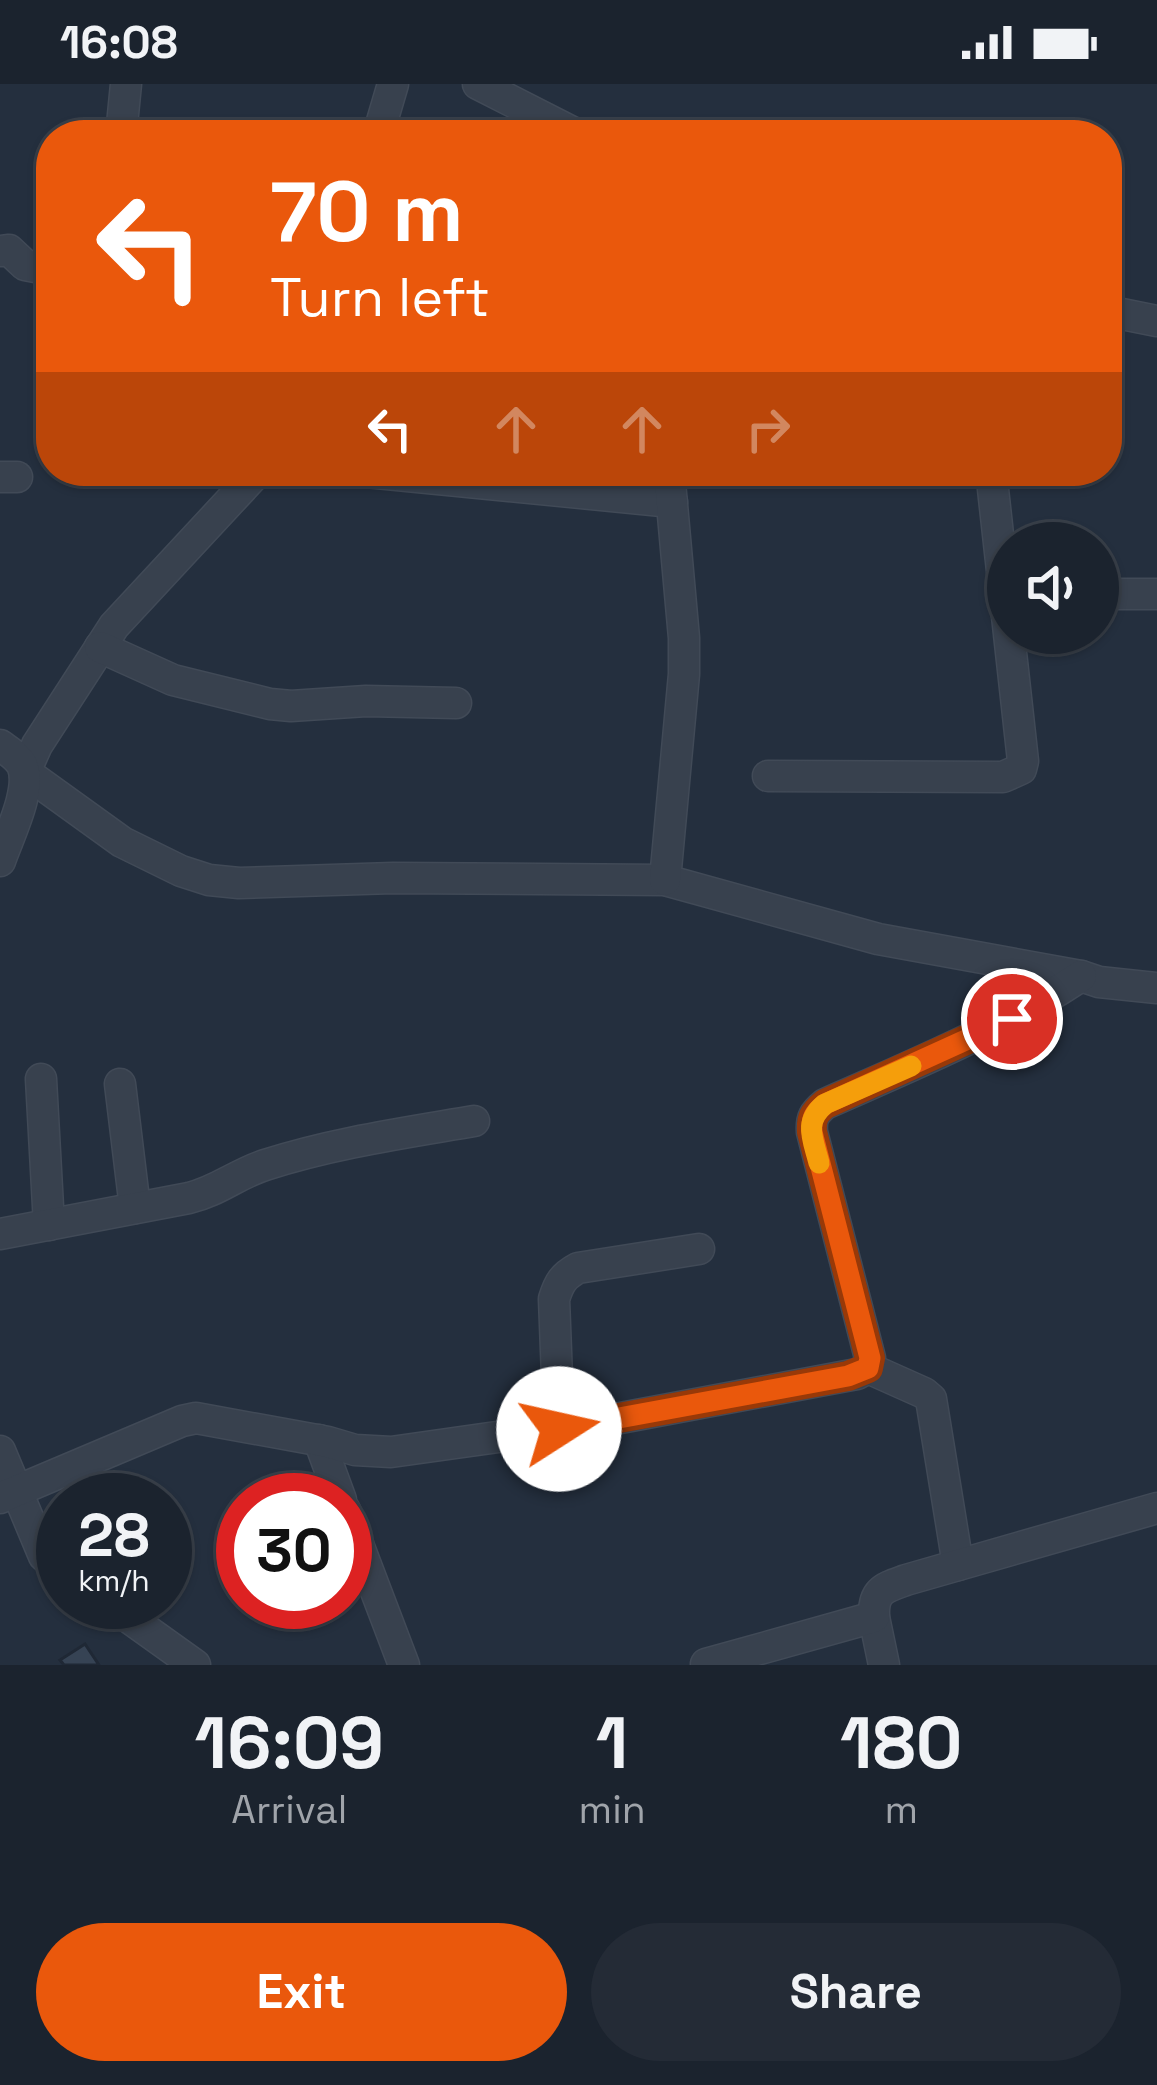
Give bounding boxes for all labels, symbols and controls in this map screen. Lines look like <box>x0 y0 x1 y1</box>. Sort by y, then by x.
text: 16:08 <box>60 14 178 71</box>
text: 70 m <box>270 158 464 266</box>
icon: left <box>72 168 228 324</box>
text: Turn left <box>270 263 490 332</box>
icon: left <box>357 396 423 462</box>
icon: ahead <box>483 396 549 462</box>
icon: ahead <box>609 396 675 462</box>
icon: right <box>735 396 801 462</box>
map controls <box>987 522 1119 654</box>
button: sound <box>987 522 1119 654</box>
pin <box>961 968 1063 1070</box>
icon: arrive <box>979 986 1045 1052</box>
position arrow <box>496 1366 622 1492</box>
speed limit sign: 30 <box>216 1473 372 1629</box>
text: 28 <box>78 1497 150 1574</box>
text: km/h <box>78 1561 150 1600</box>
text: 16:09 <box>194 1697 384 1789</box>
text: 1 <box>596 1697 628 1789</box>
text: 180 <box>840 1697 962 1789</box>
text: Arrival <box>231 1785 347 1834</box>
text: min <box>579 1785 646 1834</box>
text: m <box>885 1785 918 1834</box>
button: Exit <box>36 1923 567 2061</box>
button: Share <box>591 1923 1121 2061</box>

